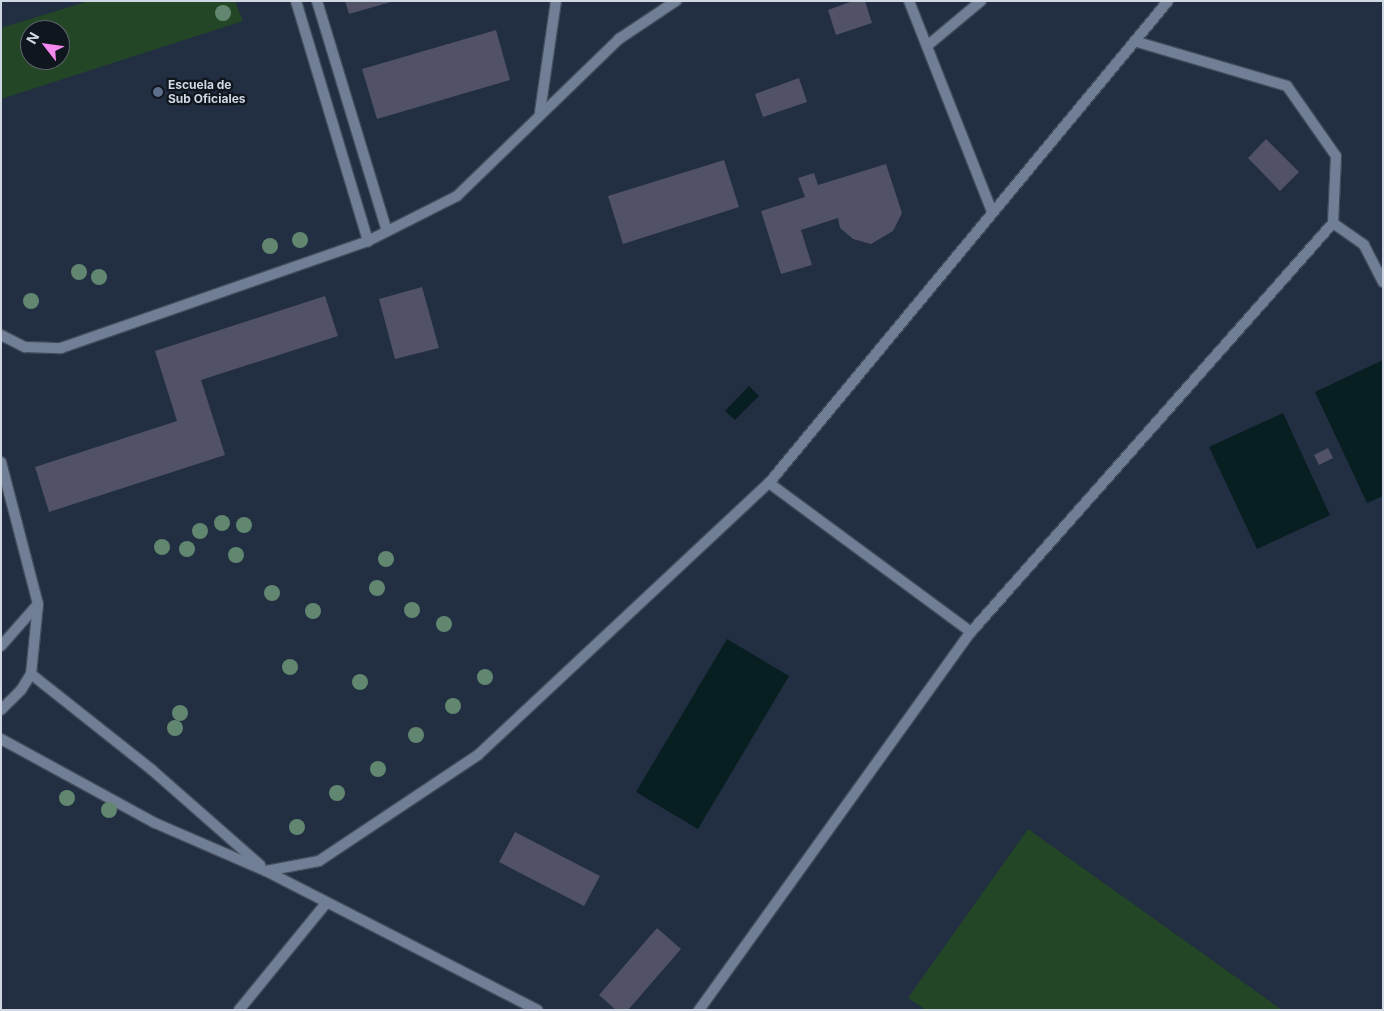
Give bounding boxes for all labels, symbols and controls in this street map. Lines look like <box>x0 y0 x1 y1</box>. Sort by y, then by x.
north arrow <box>20 20 70 70</box>
text: N <box>22 29 42 47</box>
place label: Escuela de Sub Oficiales <box>168 78 246 106</box>
marker: Escuela de Sub Oficiales <box>152 86 164 98</box>

